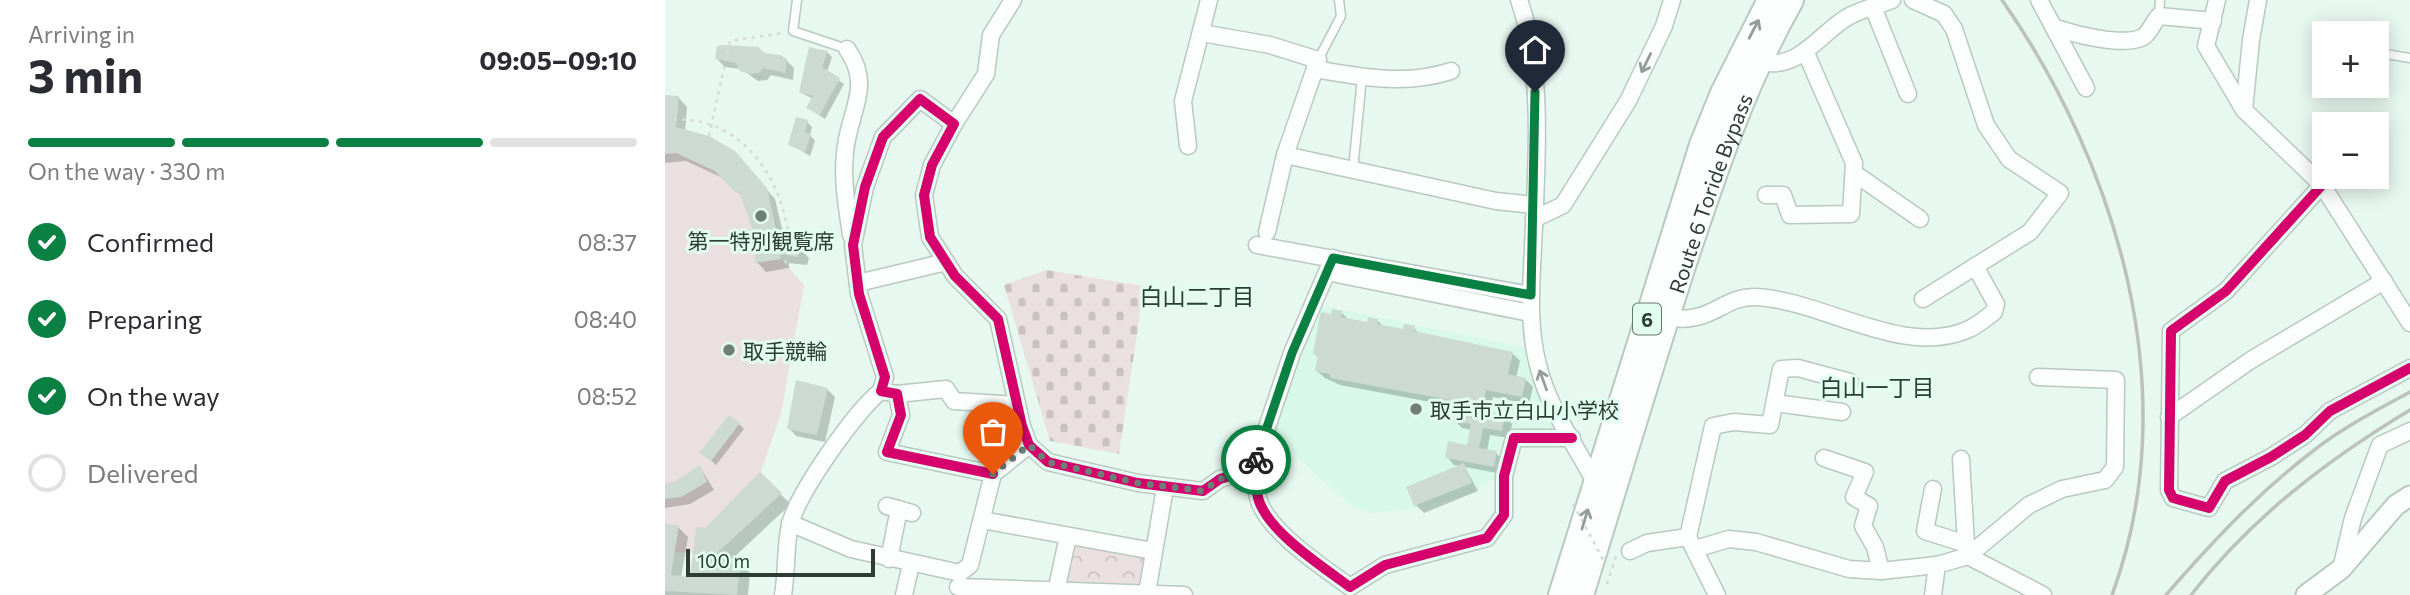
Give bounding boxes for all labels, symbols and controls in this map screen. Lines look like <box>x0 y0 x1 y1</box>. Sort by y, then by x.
one-way arrow <box>1748 19 1762 40</box>
text: Arriving in <box>28 20 135 48</box>
pin <box>1505 20 1565 92</box>
map controls <box>2312 21 2389 189</box>
button: + <box>2312 21 2389 98</box>
icon: home <box>1516 31 1554 69</box>
text: 09:05–09:10 <box>479 44 637 75</box>
text: 3 min <box>28 46 143 102</box>
one-way arrow <box>1639 52 1653 73</box>
street label: Route 6 Toride Bypass <box>1663 89 1757 296</box>
button: − <box>2312 112 2389 189</box>
text: On the way · 330 m <box>28 157 225 185</box>
marker: 第一特別観覧席 <box>753 208 769 224</box>
icon: check <box>28 223 66 261</box>
text: Confirmed <box>87 226 214 257</box>
text: 08:37 <box>577 228 637 256</box>
place label: 第一特別観覧席 <box>688 228 835 253</box>
district label: 白山二丁目 <box>1140 282 1255 310</box>
icon: check <box>28 300 66 338</box>
text: Preparing <box>87 303 202 334</box>
road number: 6 <box>1633 304 1661 334</box>
text: 08:40 <box>574 305 637 333</box>
place label: 取手競輪 <box>743 338 827 363</box>
marker: 取手競輪 <box>721 342 737 358</box>
one-way arrow <box>1536 369 1548 391</box>
district label: 白山一丁目 <box>1820 373 1935 401</box>
icon: check <box>28 377 66 415</box>
text: On the way <box>87 380 220 411</box>
text: 08:52 <box>577 382 637 410</box>
place label: 取手市立白山小学校 <box>1430 397 1619 422</box>
marker: 取手市立白山小学校 <box>1408 401 1424 417</box>
pin <box>963 402 1023 474</box>
icon: bag <box>974 413 1012 451</box>
courier <box>1221 425 1291 495</box>
icon: bike <box>1237 441 1275 479</box>
text: Delivered <box>87 457 198 488</box>
one-way arrow <box>1579 508 1592 530</box>
scale bar <box>686 546 875 578</box>
text: 100 m <box>697 549 750 572</box>

